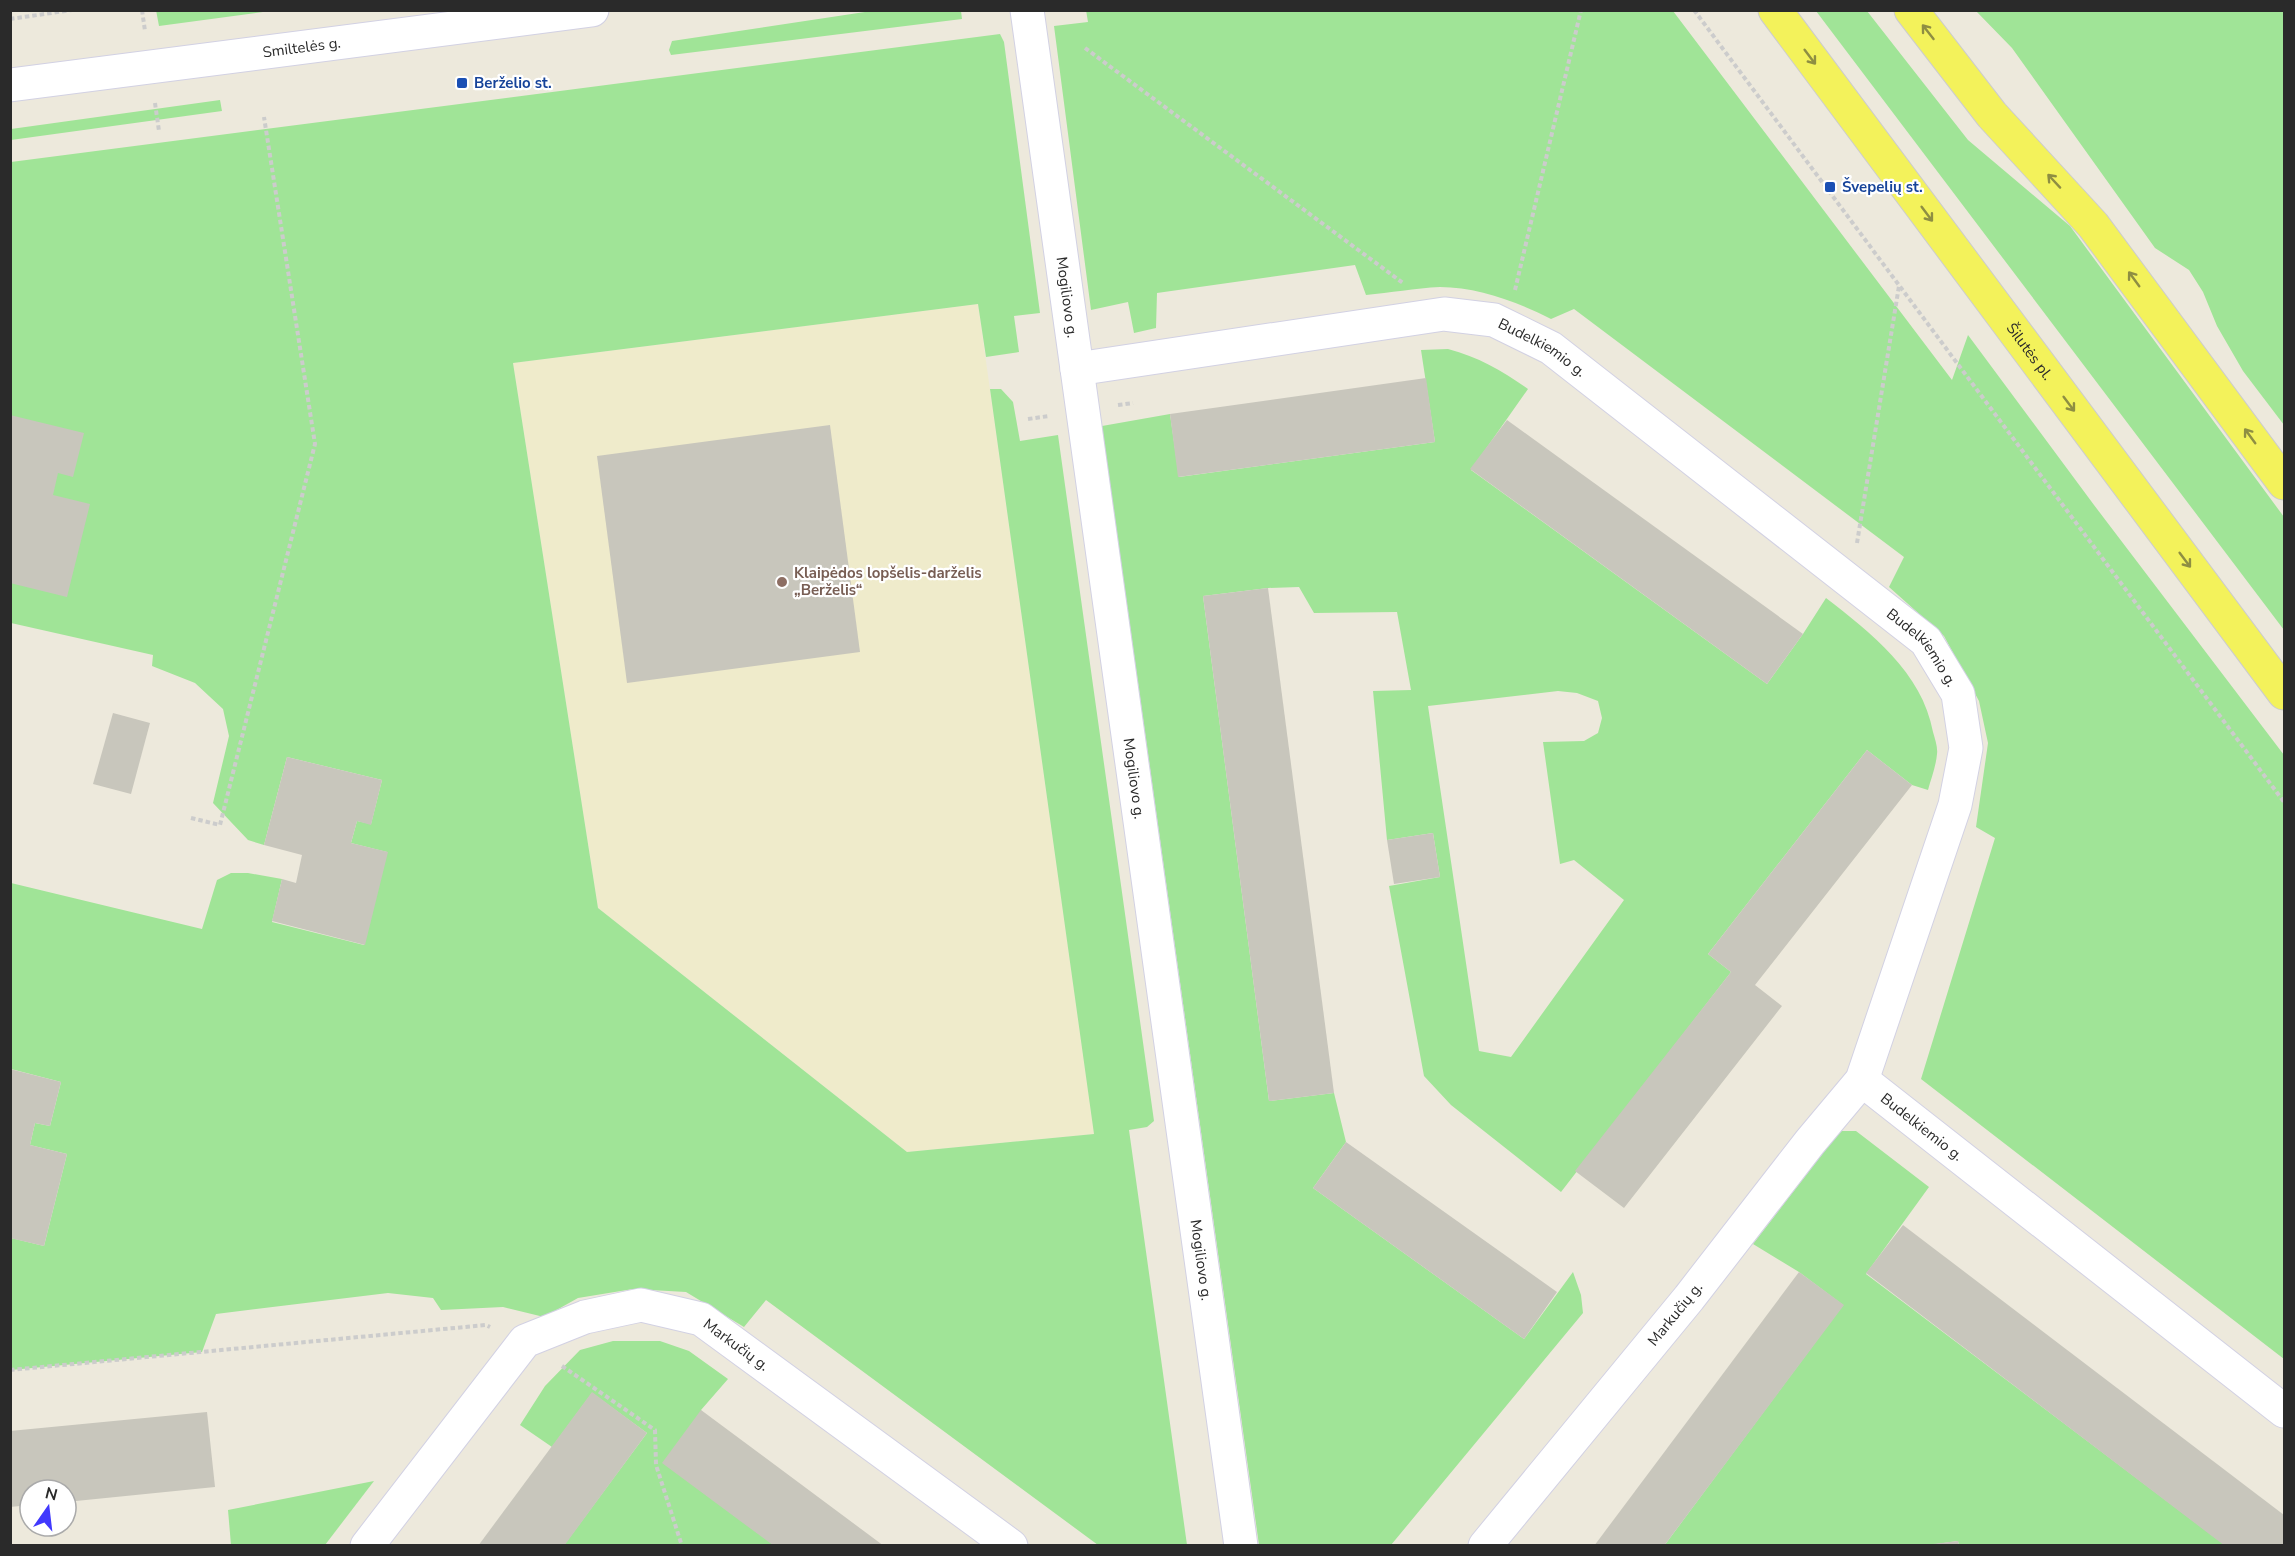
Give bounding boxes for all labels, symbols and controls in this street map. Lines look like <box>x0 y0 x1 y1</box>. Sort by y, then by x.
one-way arrow <box>1922 25 1935 41</box>
street label: Smiltelės g. <box>261 32 342 62</box>
one-way arrow <box>1804 49 1816 65</box>
place label: Berželio st. <box>474 73 552 93</box>
marker: Berželio st. <box>455 76 469 90</box>
one-way arrow <box>2047 174 2061 189</box>
place label: Švepelių st. <box>1842 177 1923 197</box>
marker: Švepelių st. <box>1823 180 1837 194</box>
one-way arrow <box>1921 205 1933 221</box>
street label: Mogiliovo g. <box>1051 255 1083 339</box>
one-way arrow <box>2128 272 2140 288</box>
street label: Budelkiemio g. <box>1495 314 1590 382</box>
street label: Šilutės pl. <box>2002 318 2057 384</box>
one-way arrow <box>2062 395 2075 411</box>
one-way arrow <box>2243 428 2256 444</box>
one-way arrow <box>2179 551 2192 567</box>
place label: Klaipėdos lopšelis-darželis „Berželis“ <box>794 563 982 600</box>
marker: Klaipėdos lopšelis-darželis „Berželis“ <box>775 575 789 589</box>
street label: Budelkiemio g. <box>1882 604 1961 691</box>
street label: Mogiliovo g. <box>1119 737 1150 820</box>
street label: Budelkiemio g. <box>1876 1088 1967 1165</box>
street label: Mogiliovo g. <box>1186 1218 1217 1302</box>
street label: Markučių g. <box>1643 1278 1707 1350</box>
street label: Markučių g. <box>699 1314 773 1376</box>
north arrow <box>18 1478 78 1538</box>
text: N <box>43 1482 60 1507</box>

